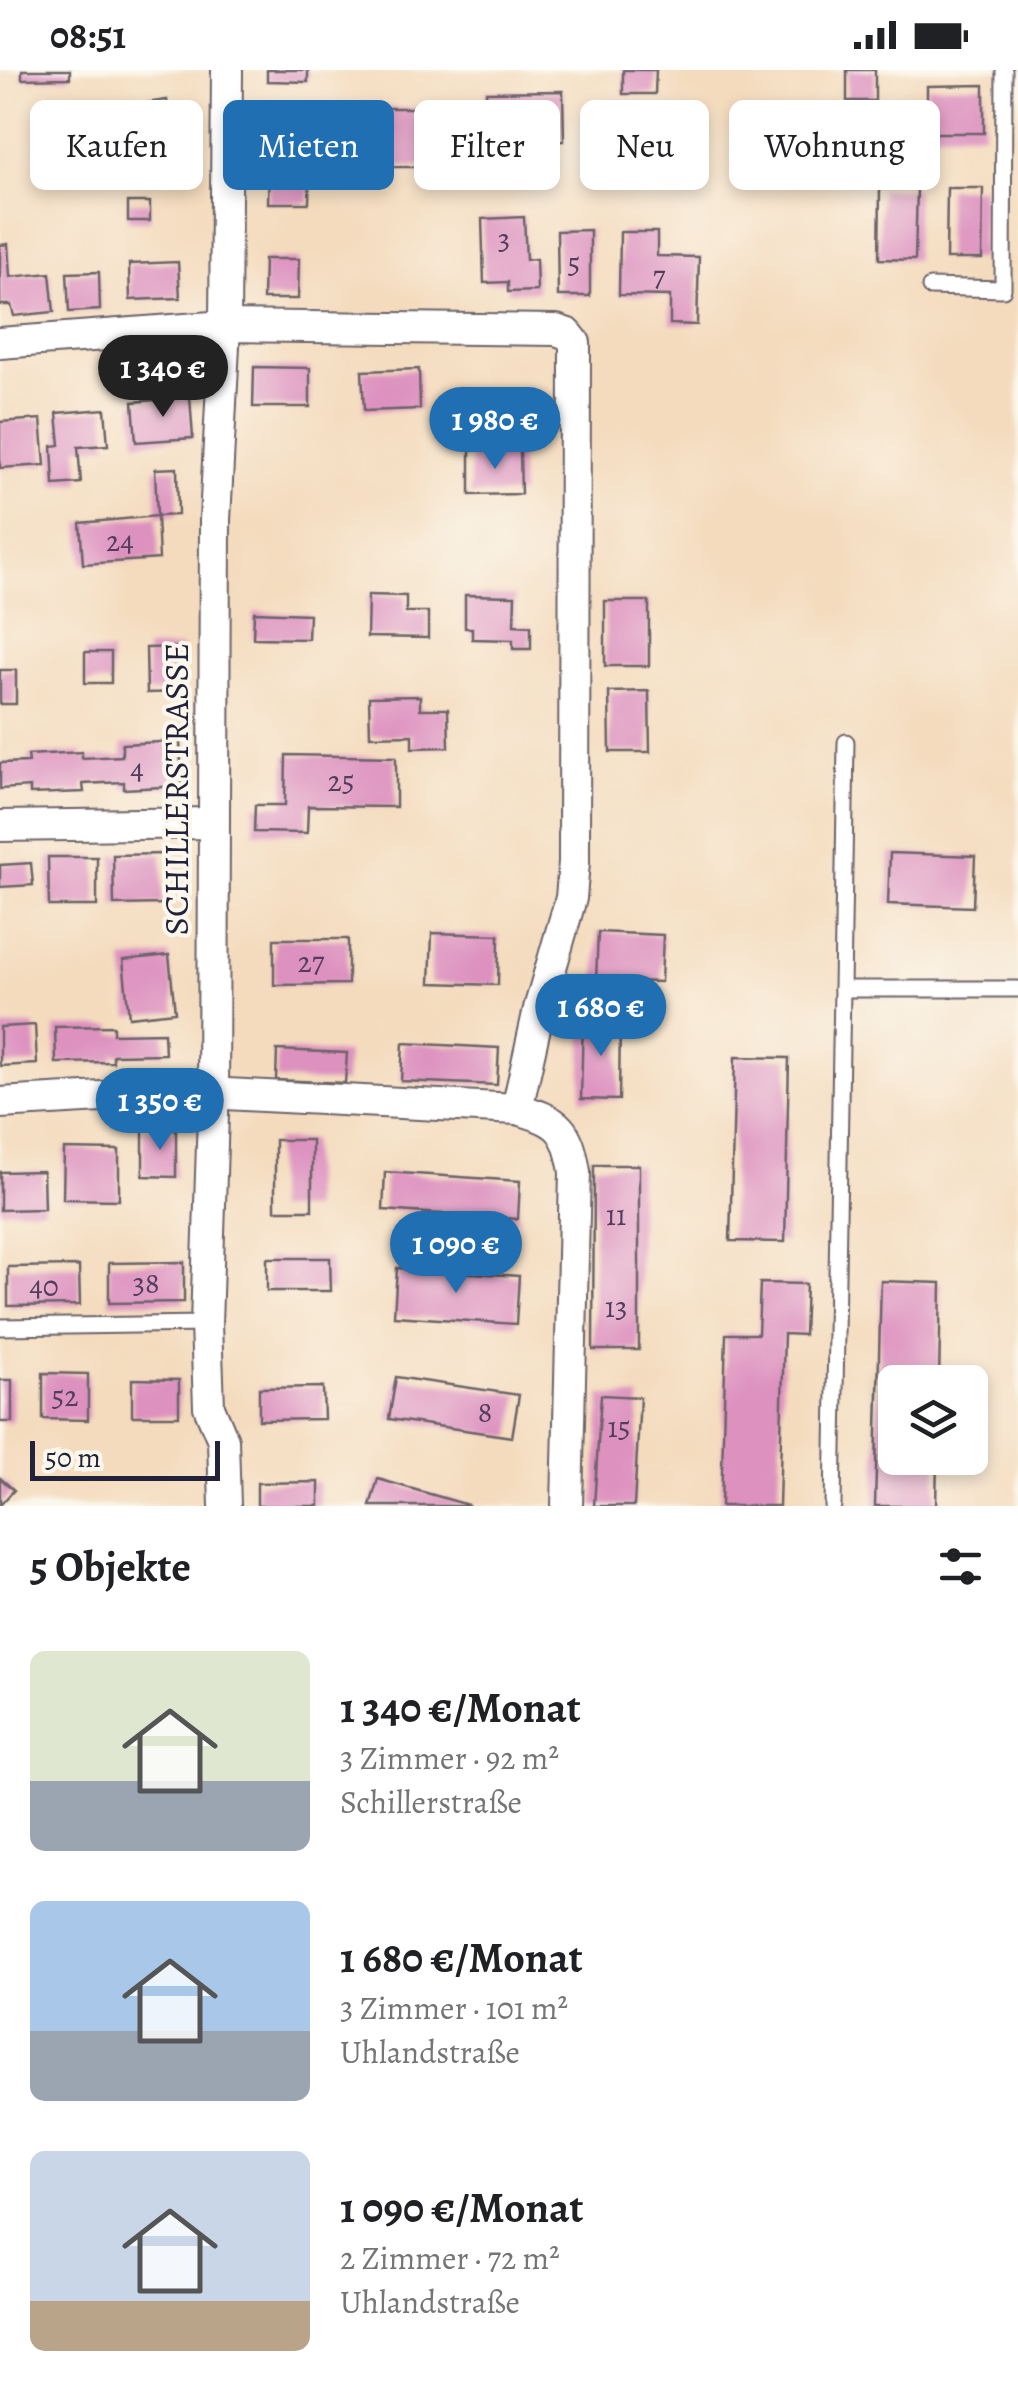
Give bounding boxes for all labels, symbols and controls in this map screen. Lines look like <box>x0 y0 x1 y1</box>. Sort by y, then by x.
text: 08:51 <box>50 9 126 61</box>
chip: Kaufen <box>30 100 203 190</box>
chip: Mieten <box>223 100 394 190</box>
chip: Filter <box>414 100 560 190</box>
chip: Neu <box>580 100 709 190</box>
chip: Wohnung <box>729 100 940 190</box>
house number: 3 <box>498 219 510 259</box>
house number: 5 <box>568 243 580 283</box>
house number: 7 <box>653 256 666 296</box>
pin: 1 340 € <box>71 335 255 420</box>
text: 1 340 € <box>120 345 206 389</box>
pin: 1 980 € <box>403 387 587 472</box>
text: 1 980 € <box>451 397 539 441</box>
house number: 24 <box>106 521 134 561</box>
street label: SCHILLERSTRASSE <box>152 643 200 935</box>
house number: 4 <box>130 749 144 789</box>
house number: 25 <box>327 761 355 801</box>
house number: 27 <box>298 942 325 982</box>
pin: 1 680 € <box>509 974 693 1059</box>
text: 1 680 € <box>557 984 645 1028</box>
pin: 1 350 € <box>68 1068 252 1153</box>
text: 1 350 € <box>118 1078 202 1122</box>
house number: 11 <box>606 1195 626 1235</box>
pin: 1 090 € <box>364 1211 548 1296</box>
text: 1 090 € <box>412 1221 500 1265</box>
house number: 38 <box>132 1263 160 1303</box>
house number: 40 <box>29 1266 59 1306</box>
house number: 13 <box>605 1287 627 1327</box>
map controls <box>878 1365 988 1475</box>
button: layers <box>878 1365 988 1475</box>
house number: 52 <box>51 1376 79 1416</box>
house number: 8 <box>478 1392 492 1432</box>
house number: 15 <box>607 1407 631 1447</box>
scale bar <box>30 1436 220 1480</box>
text: 50 m <box>45 1439 101 1477</box>
text: 5 Objekte <box>30 1538 191 1595</box>
icon: filters <box>933 1539 988 1594</box>
text: 1 340 €/Monat <box>340 1679 581 1736</box>
icon: home <box>110 1691 230 1811</box>
text: 3 Zimmer · 92 m² <box>340 1736 559 1780</box>
text: Schillerstraße <box>340 1780 522 1824</box>
text: 1 680 €/Monat <box>340 1929 583 1986</box>
icon: home <box>110 1941 230 2061</box>
text: 3 Zimmer · 101 m² <box>340 1986 568 2030</box>
text: Uhlandstraße <box>340 2030 520 2074</box>
text: 1 090 €/Monat <box>340 2179 583 2236</box>
icon: home <box>110 2191 230 2311</box>
text: 2 Zimmer · 72 m² <box>340 2236 560 2280</box>
text: Uhlandstraße <box>340 2280 520 2324</box>

